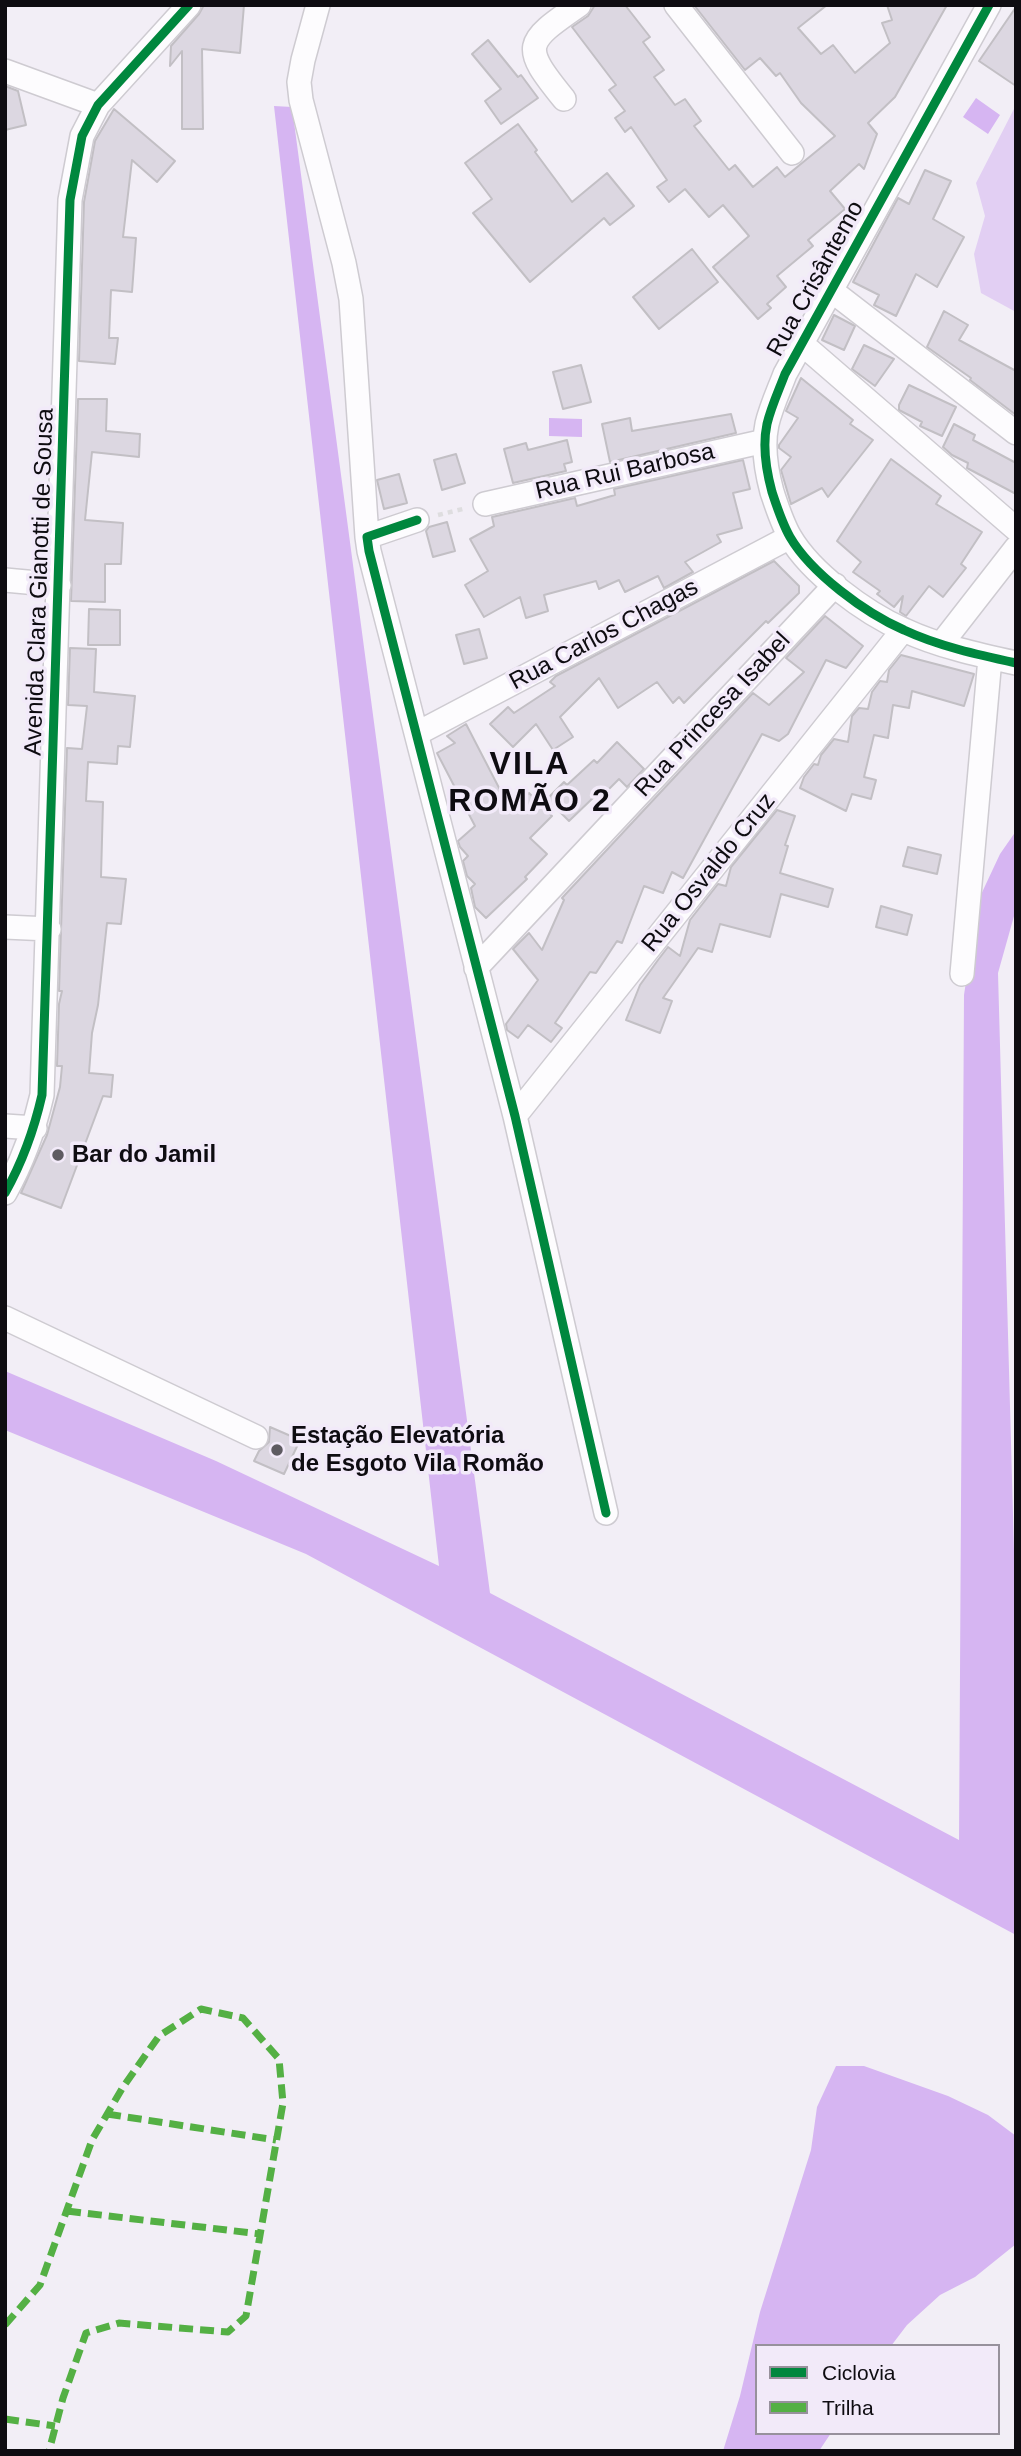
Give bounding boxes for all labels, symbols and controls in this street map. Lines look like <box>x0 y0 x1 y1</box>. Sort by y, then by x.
street label: Rua Crisântemo <box>761 196 871 362</box>
street label: Avenida Clara Gianotti de Sousa <box>20 408 60 756</box>
street label: Rua Rui Barbosa <box>533 437 717 507</box>
street label: Rua Carlos Chagas <box>505 573 703 697</box>
street label: Rua Princesa Isabel <box>629 627 797 803</box>
district label: VILA ROMÃO 2 <box>449 746 611 821</box>
street label: Rua Osvaldo Cruz <box>636 788 782 958</box>
place label: Bar do Jamil <box>72 1141 216 1169</box>
marker: Bar do Jamil <box>50 1147 66 1163</box>
place label: Estação Elevatória de Esgoto Vila Romão <box>291 1422 544 1478</box>
marker: Estação Elevatória de Esgoto Vila Romão <box>269 1442 285 1458</box>
legend <box>755 2344 1000 2435</box>
text: Ciclovia <box>822 2361 896 2384</box>
text: Trilha <box>822 2396 874 2419</box>

